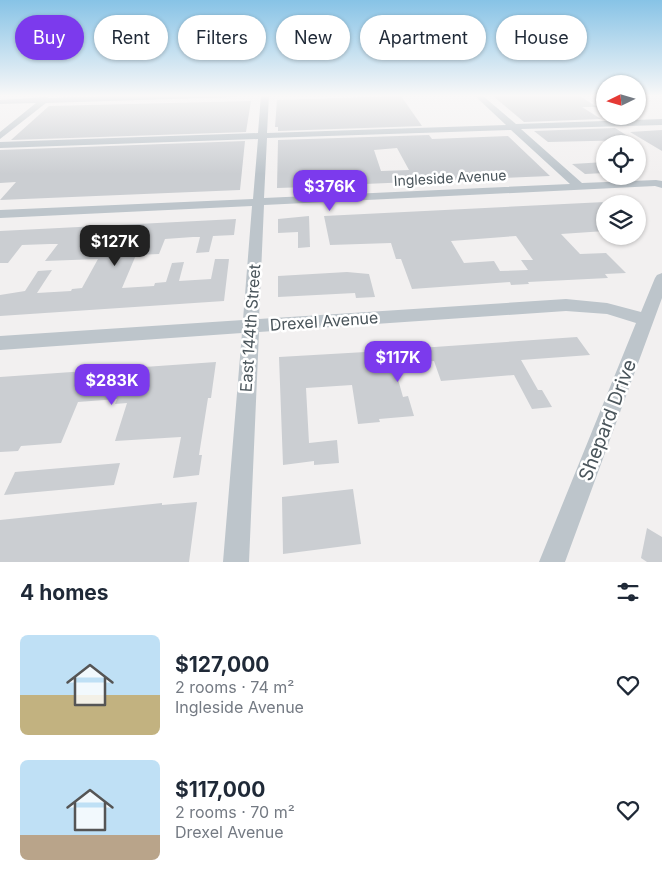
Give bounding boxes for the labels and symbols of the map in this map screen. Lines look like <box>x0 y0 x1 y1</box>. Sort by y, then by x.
north arrow <box>596 75 646 125</box>
street label: Ingleside Avenue <box>393 166 507 189</box>
pin: $376K <box>295 170 365 212</box>
pin: $127K <box>80 224 150 267</box>
street label: East 144th Street <box>236 263 264 393</box>
street label: Drexel Avenue <box>269 307 379 335</box>
pin: $117K <box>363 340 433 383</box>
street label: Shepard Drive <box>574 356 641 484</box>
pin: $283K <box>77 364 147 406</box>

